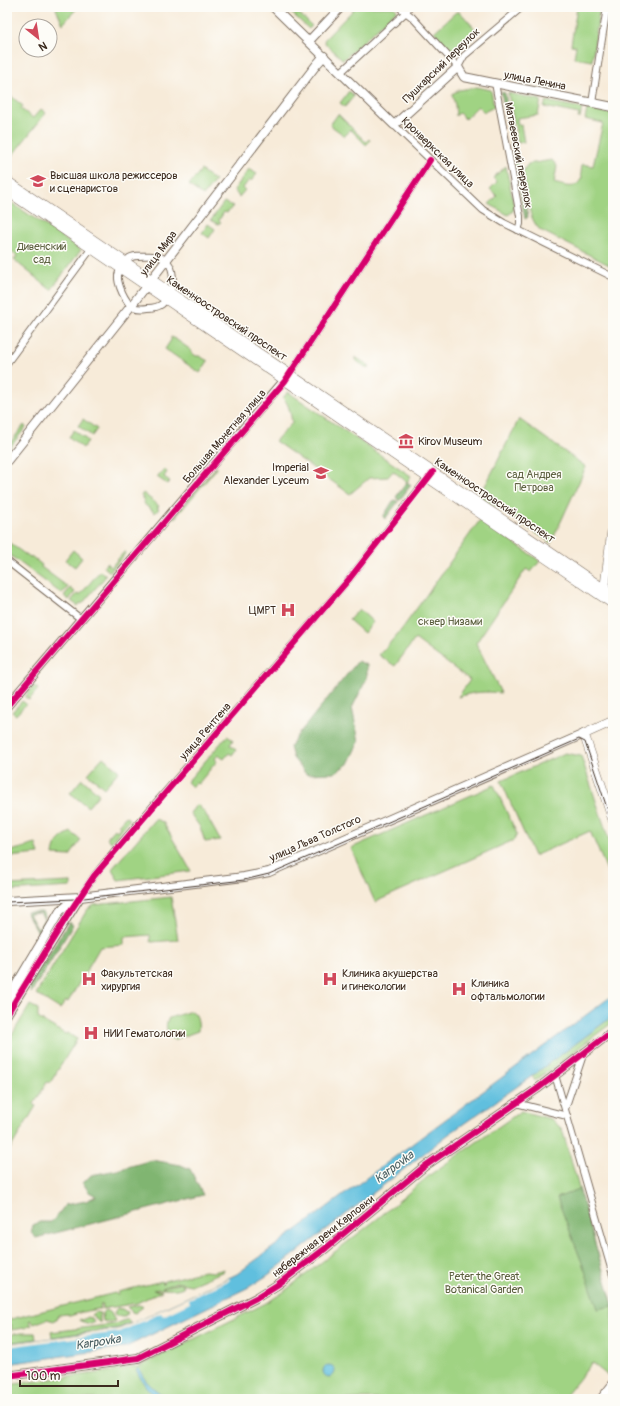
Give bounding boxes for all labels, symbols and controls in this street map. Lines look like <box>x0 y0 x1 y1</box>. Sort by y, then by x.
north arrow <box>18 18 58 58</box>
street label: Пушкарский переулок <box>400 25 483 106</box>
text: N <box>36 39 49 54</box>
street label: улица Ленина <box>502 68 567 93</box>
street label: Матвеевский переулок <box>502 101 535 210</box>
street label: Кронверкская улица <box>399 114 477 190</box>
place label: Высшая школа режиссеров и сценаристов <box>50 169 178 195</box>
school or university icon: Высшая школа режиссеров и сценаристов <box>29 172 47 190</box>
street label: улица Мира <box>137 228 180 279</box>
park label: Дивенский сад <box>16 240 67 266</box>
street label: Каменноостровский проспект <box>164 273 290 364</box>
street label: Большая Монетная улица <box>180 387 269 486</box>
museum icon: Kirov Museum <box>397 432 415 450</box>
place label: Kirov Museum <box>418 435 483 448</box>
street label: Каменноостровский проспект <box>432 455 558 546</box>
place label: Imperial Alexander Lyceum <box>223 461 309 487</box>
school or university icon: Imperial Alexander Lyceum <box>312 464 330 482</box>
park label: сад Андрея Петрова <box>507 468 561 494</box>
hospital icon: ЦМРТ <box>279 601 297 619</box>
place label: ЦМРТ <box>249 604 276 617</box>
park label: сквер Низами <box>418 615 482 628</box>
street label: улица Рентгена <box>176 700 234 763</box>
street label: улица Льва Толстого <box>267 812 363 865</box>
place label: Факультетская хирургия <box>101 967 173 993</box>
place label: Клиника акушерства и гинекологии <box>342 967 438 993</box>
hospital icon: Факультетская хирургия <box>80 970 98 988</box>
hospital icon: Клиника акушерства и гинекологии <box>321 970 339 988</box>
place label: Клиника офтальмологии <box>471 977 545 1003</box>
hospital icon: Клиника офтальмологии <box>450 980 468 998</box>
hospital icon: НИИ Гематологии <box>82 1024 100 1042</box>
place label: НИИ Гематологии <box>103 1027 185 1040</box>
water label: Karpovka <box>372 1147 418 1187</box>
street label: набережная реки Карповки <box>270 1193 377 1280</box>
park label: Peter the Great Botanical Garden <box>445 1270 523 1296</box>
water label: Karpovka <box>75 1331 123 1353</box>
scale bar <box>20 1362 118 1388</box>
text: 100 m <box>26 1369 61 1384</box>

